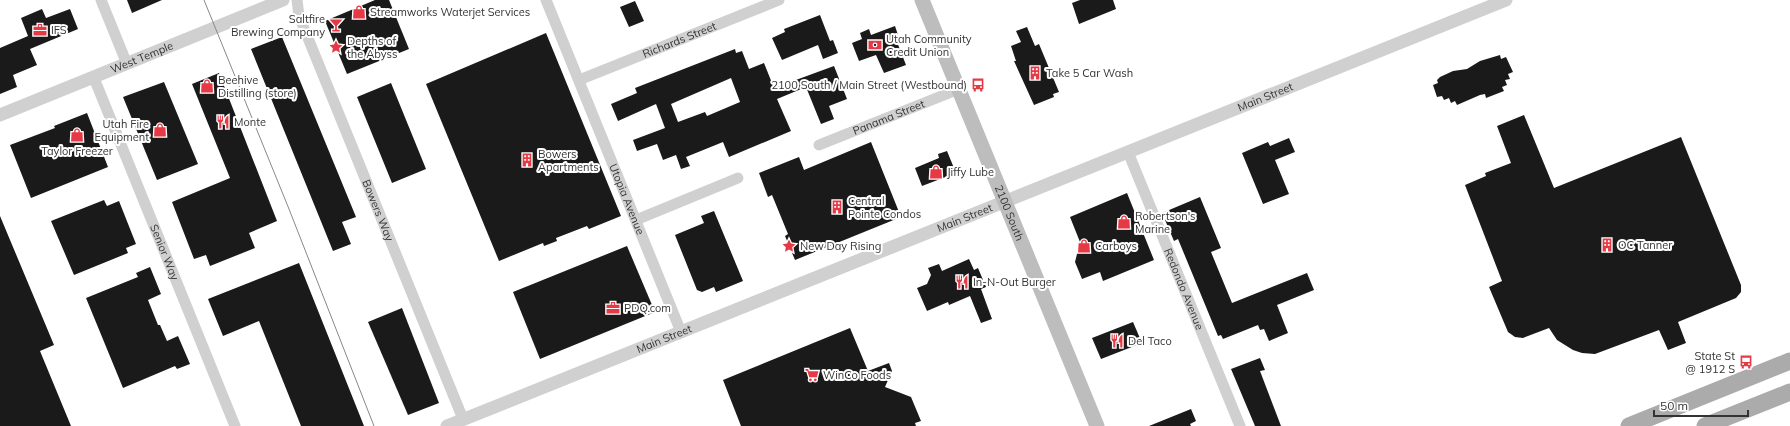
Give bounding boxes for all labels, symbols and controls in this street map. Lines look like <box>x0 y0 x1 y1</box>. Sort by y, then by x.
shop icon: Streamworks Waterjet Services <box>351 4 367 20</box>
place label: Streamworks Waterjet Services <box>370 5 530 19</box>
place label: Saltfire Brewing Company <box>231 12 325 39</box>
bar icon: Saltfire Brewing Company <box>328 17 344 33</box>
street label: Richards Street <box>640 19 718 61</box>
office icon: IFS <box>32 22 48 38</box>
place label: IFS <box>51 23 67 37</box>
place label: Utah Community Credit Union <box>886 32 972 59</box>
place label: Depths of the Abyss <box>347 34 397 61</box>
bank icon: Utah Community Credit Union <box>867 37 883 53</box>
street label: West Temple <box>108 38 175 76</box>
place icon: Depths of the Abyss <box>328 39 344 55</box>
building icon: Take 5 Car Wash <box>1027 65 1043 81</box>
place label: Take 5 Car Wash <box>1046 66 1133 80</box>
place label: Beehive Distilling (store) <box>218 73 297 100</box>
bus stop icon: 2100 South / Main Street (Westbound) <box>970 77 986 93</box>
shop icon: Beehive Distilling (store) <box>199 78 215 94</box>
place label: 2100 South / Main Street (Westbound) <box>771 78 967 92</box>
street label: Main Street <box>1236 79 1295 114</box>
street label: Panama Street <box>851 96 927 138</box>
restaurant icon: Monte <box>215 114 231 130</box>
place label: Monte <box>234 115 266 129</box>
place label: Utah Fire Equipment <box>94 117 149 144</box>
shop icon: Utah Fire Equipment <box>152 122 168 138</box>
shop icon: Taylor Freezer <box>69 127 85 143</box>
place label: Taylor Freezer <box>41 144 113 158</box>
place label: Bowers Apartments <box>538 147 599 174</box>
building icon: Bowers Apartments <box>519 152 535 168</box>
street label: Utopia Avenue <box>606 162 648 237</box>
shop icon: Jiffy Lube <box>928 164 944 180</box>
place label: Jiffy Lube <box>947 165 994 179</box>
street label: Bowers Way <box>359 177 397 243</box>
street label: 2100 South <box>992 183 1027 243</box>
place label: Central Pointe Condos <box>848 194 921 221</box>
building icon: Central Pointe Condos <box>829 199 845 215</box>
street label: Main Street <box>935 200 995 235</box>
place label: Robertson's Marine <box>1135 209 1196 236</box>
shop icon: Robertson's Marine <box>1116 214 1132 230</box>
street label: Senior Way <box>147 222 182 282</box>
building icon: OC Tanner <box>1599 237 1615 253</box>
place icon: New Day Rising <box>781 238 797 254</box>
shop icon: Carboys <box>1076 238 1092 254</box>
place label: OC Tanner <box>1618 238 1672 252</box>
place label: New Day Rising <box>800 239 881 253</box>
place label: Carboys <box>1095 239 1137 253</box>
street label: Redondo Avenue <box>1161 246 1207 332</box>
restaurant icon: In-N-Out Burger <box>954 274 970 290</box>
place label: In-N-Out Burger <box>973 275 1056 289</box>
office icon: PDQ.com <box>605 300 621 316</box>
place label: PDQ.com <box>624 301 671 315</box>
street label: Main Street <box>634 321 694 356</box>
restaurant icon: Del Taco <box>1109 333 1125 349</box>
place label: Del Taco <box>1128 334 1172 348</box>
place label: State St @ 1912 S <box>1685 349 1735 376</box>
bus stop icon: State St @ 1912 S <box>1738 354 1754 370</box>
supermarket icon: WinCo Foods <box>804 367 820 383</box>
place label: WinCo Foods <box>823 368 891 382</box>
scale bar <box>1654 392 1748 418</box>
text: 50 m <box>1660 398 1688 413</box>

